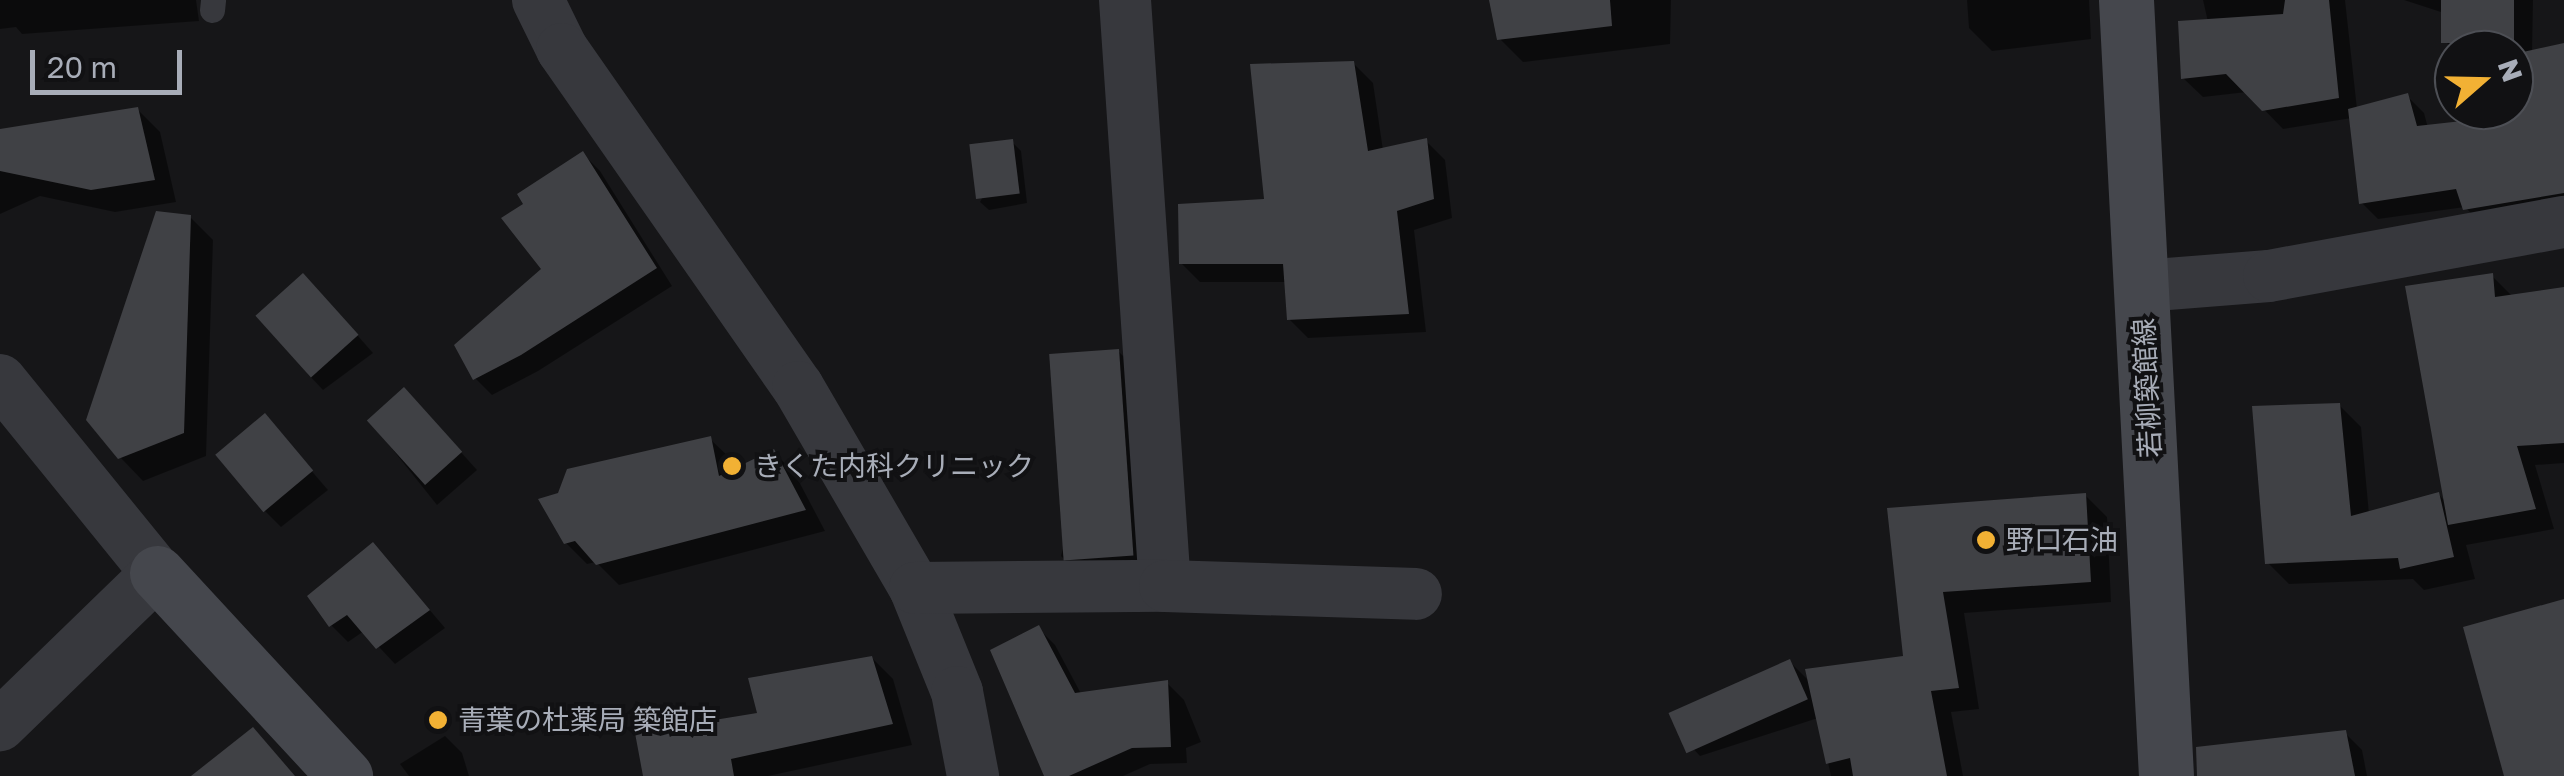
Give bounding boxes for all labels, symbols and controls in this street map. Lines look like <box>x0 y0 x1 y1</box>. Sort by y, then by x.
scale bar <box>35 30 188 92</box>
north arrow <box>2434 30 2534 130</box>
text: 20 m <box>47 49 117 85</box>
text: N <box>2492 55 2530 86</box>
street label: 若柳築館線 <box>2127 317 2167 459</box>
place label: きくた内科クリニック <box>754 449 1034 483</box>
marker: きくた内科クリニック <box>719 453 745 479</box>
place label: 野口石油 <box>2006 523 2118 557</box>
marker: 野口石油 <box>1975 529 1997 551</box>
place label: 青葉の杜薬局 築館店 <box>458 703 717 737</box>
marker: 青葉の杜薬局 築館店 <box>427 709 449 731</box>

